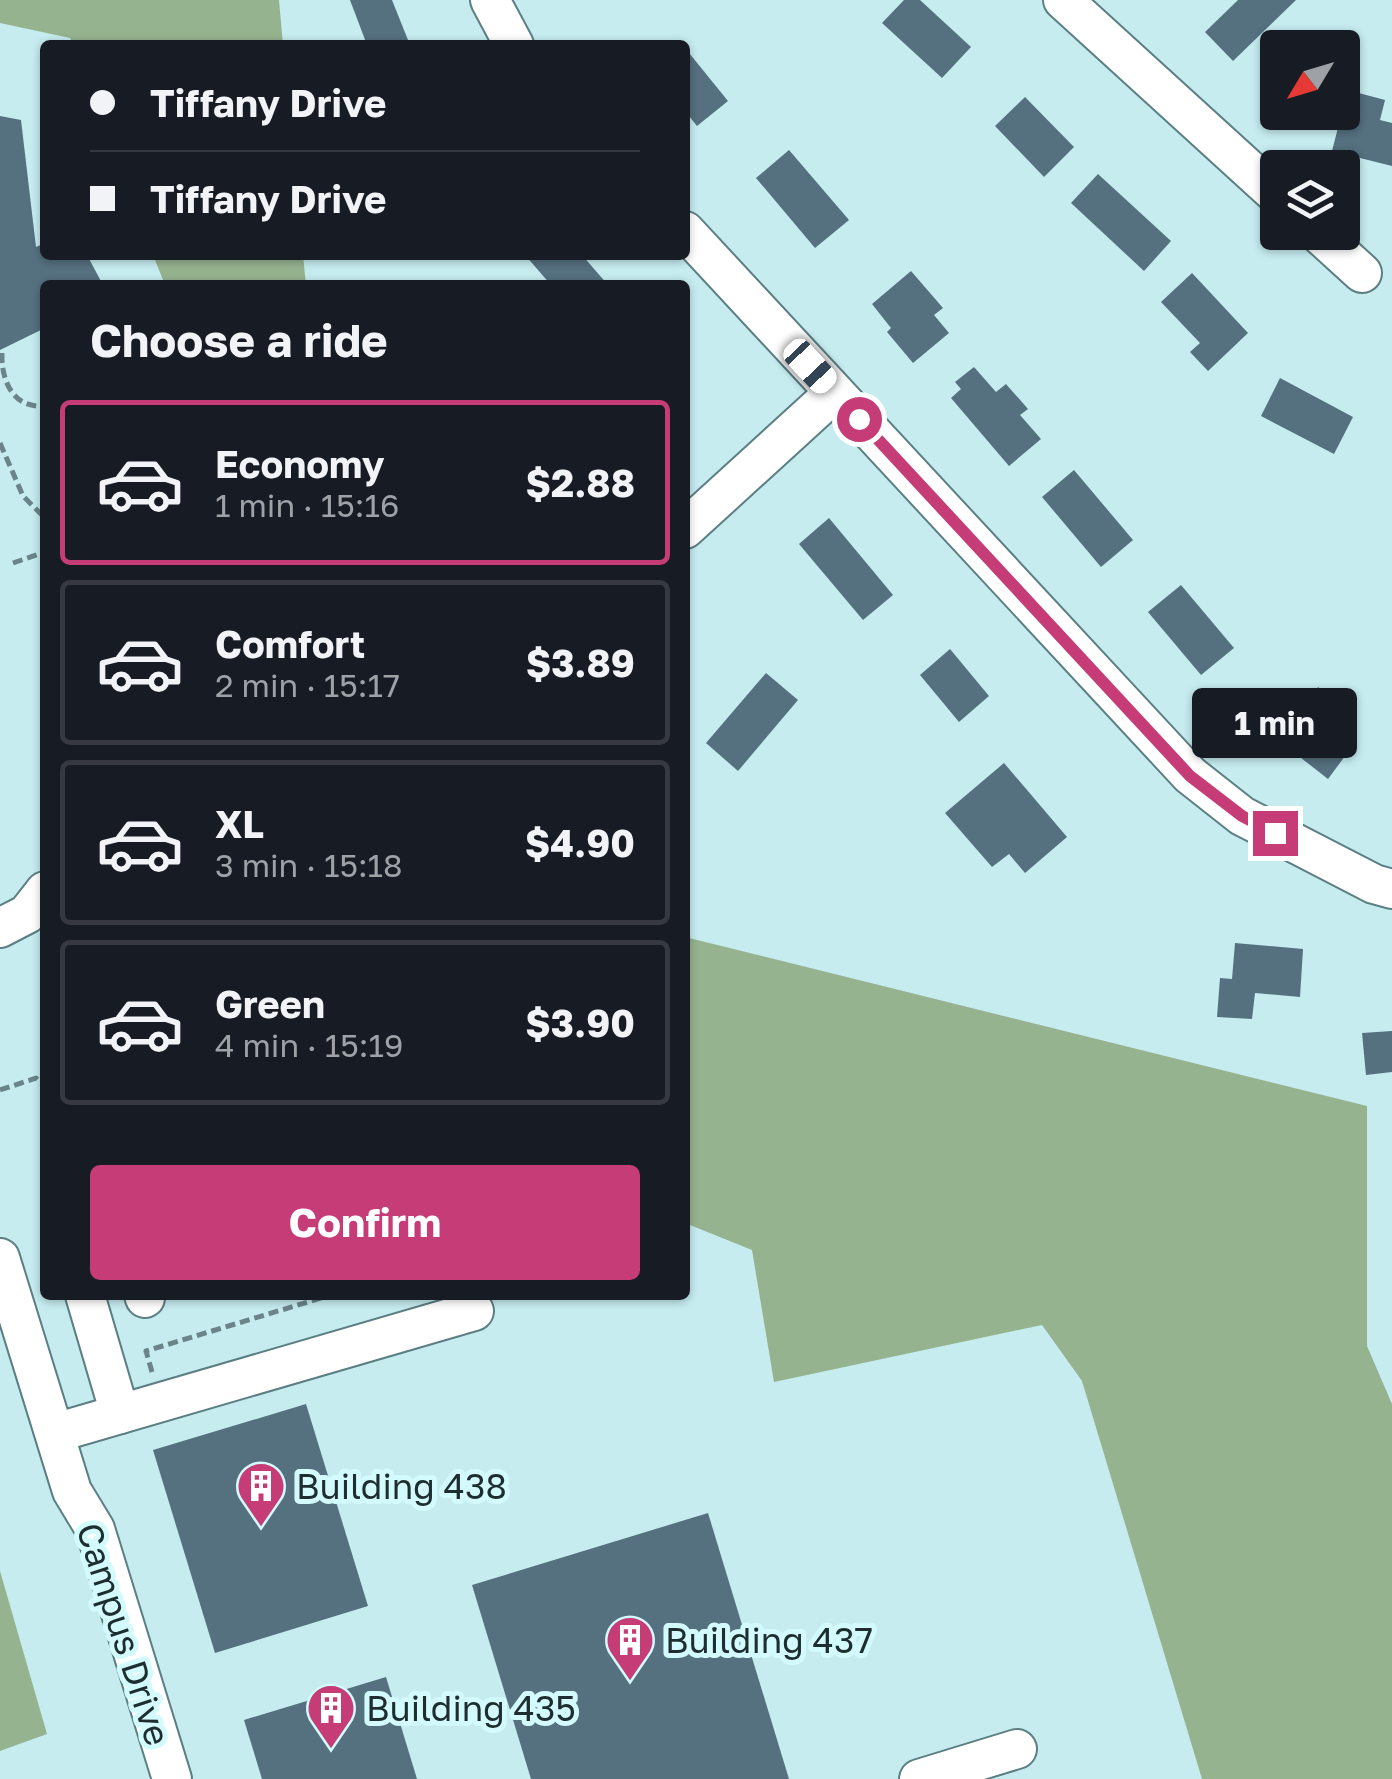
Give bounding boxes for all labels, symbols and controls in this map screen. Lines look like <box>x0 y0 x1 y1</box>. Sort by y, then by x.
north arrow <box>1260 30 1360 130</box>
map controls <box>1260 30 1360 250</box>
text: Tiffany Drive <box>150 80 386 125</box>
button: layers <box>1260 150 1360 250</box>
text: Tiffany Drive <box>150 176 386 221</box>
text: Choose a ride <box>90 313 388 367</box>
car <box>779 334 841 398</box>
route start <box>837 397 882 442</box>
icon: car <box>95 438 185 528</box>
text: Economy <box>215 441 384 486</box>
text: $2.88 <box>526 460 635 505</box>
text: 1 min · 15:16 <box>215 486 399 524</box>
icon: car <box>95 618 185 708</box>
text: Comfort <box>215 621 365 666</box>
text: $3.89 <box>526 640 635 685</box>
text: 2 min · 15:17 <box>215 666 400 704</box>
callout: 1 min <box>1192 688 1358 758</box>
text: 1 min <box>1234 704 1315 742</box>
icon: car <box>95 798 185 888</box>
text: XL <box>215 801 264 846</box>
route end <box>1253 811 1298 856</box>
text: $4.90 <box>525 820 635 865</box>
text: 3 min · 15:18 <box>215 846 403 884</box>
icon: car <box>95 978 185 1068</box>
text: Green <box>215 981 325 1026</box>
text: $3.90 <box>525 1000 635 1045</box>
text: 4 min · 15:19 <box>215 1026 403 1064</box>
button: Confirm <box>90 1165 640 1280</box>
building icon: Building 438 <box>235 1460 287 1528</box>
place label: Building 438 <box>296 1465 507 1507</box>
street label: Campus Drive <box>68 1518 180 1750</box>
building icon: Building 437 <box>604 1614 656 1682</box>
place label: Building 437 <box>665 1619 873 1661</box>
building icon: Building 435 <box>305 1682 357 1750</box>
place label: Building 435 <box>366 1687 576 1729</box>

